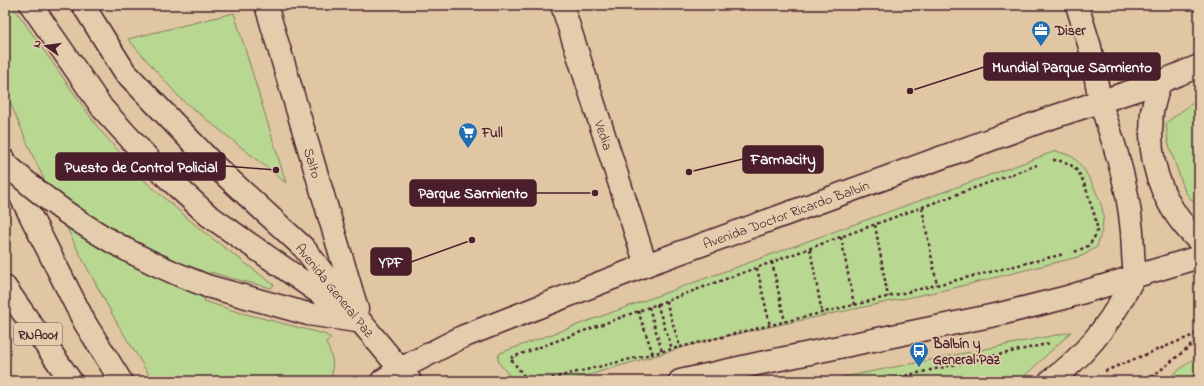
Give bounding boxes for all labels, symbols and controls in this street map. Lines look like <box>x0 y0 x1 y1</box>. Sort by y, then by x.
office icon: Diser <box>1030 19 1052 47</box>
place label: Diser <box>1054 21 1086 42</box>
north arrow <box>26 26 66 66</box>
text: N <box>29 38 46 49</box>
callout: Mundial Parque Sarmiento <box>984 53 1160 80</box>
text: Mundial Parque Sarmiento <box>992 57 1152 79</box>
street label: Vedia <box>588 117 617 153</box>
supermarket icon: Full <box>457 121 479 149</box>
place label: Full <box>481 123 503 144</box>
street label: Salto <box>297 146 326 181</box>
callout: Farmacity <box>743 146 823 173</box>
text: Farmacity <box>750 149 816 173</box>
callout: Puesto de Control Policial <box>56 153 225 180</box>
text: Puesto de Control Policial <box>64 157 218 179</box>
street label: Avenida Doctor Ricardo Balbín <box>700 175 873 255</box>
callout: Parque Sarmiento <box>410 180 536 206</box>
text: Parque Sarmiento <box>418 183 528 205</box>
street label: Avenida General Paz <box>289 239 378 343</box>
callout: YPF <box>371 248 411 275</box>
text: YPF <box>378 252 403 274</box>
road number: RNA001 <box>14 323 62 345</box>
place label: Balbín y General Paz <box>932 334 1001 371</box>
bus stop icon: Balbín y General Paz <box>908 340 930 368</box>

